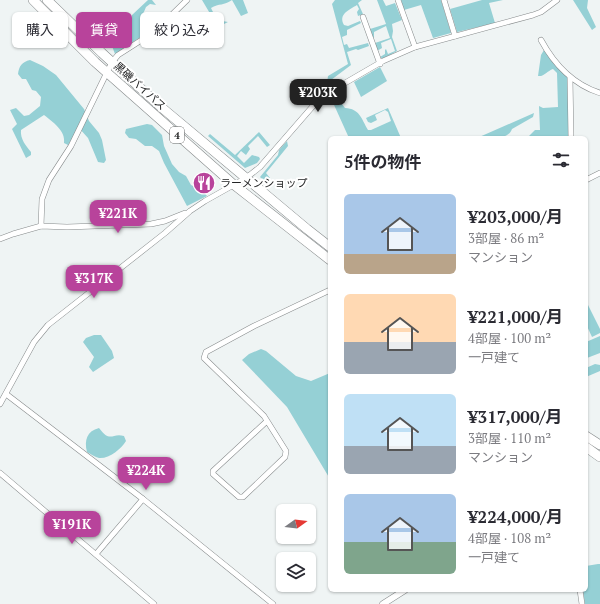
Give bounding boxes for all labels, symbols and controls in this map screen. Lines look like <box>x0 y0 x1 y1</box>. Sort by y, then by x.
chip: 購入 <box>12 12 68 48</box>
chip: 賃貸 <box>76 12 132 48</box>
chip: 絞り込み <box>140 12 224 48</box>
street label: 黒磯バイパス <box>111 59 169 113</box>
pin: ¥203K <box>290 79 346 113</box>
text: ¥203K <box>299 83 337 101</box>
road number: 4 <box>170 127 184 143</box>
icon: filters <box>550 149 572 171</box>
text: 5件の物件 <box>344 150 422 173</box>
restaurant icon: ラーメンショップ <box>191 170 217 196</box>
place label: ラーメンショップ <box>220 176 308 190</box>
pin: ¥221K <box>90 200 146 234</box>
text: ¥221K <box>99 204 137 222</box>
text: ¥203,000/月 <box>468 205 563 228</box>
icon: home <box>376 210 424 258</box>
text: 3部屋 · 86 m² <box>468 229 544 247</box>
text: マンション <box>468 248 533 266</box>
pin: ¥317K <box>66 265 122 299</box>
text: ¥317K <box>75 269 113 287</box>
text: ¥221,000/月 <box>468 305 563 328</box>
icon: home <box>376 310 424 358</box>
text: 4部屋 · 100 m² <box>468 329 551 347</box>
text: 一戸建て <box>468 348 520 366</box>
text: ¥317,000/月 <box>468 405 562 428</box>
icon: home <box>376 410 424 458</box>
text: 3部屋 · 110 m² <box>468 429 551 447</box>
text: マンション <box>468 448 533 466</box>
pin: ¥224K <box>118 457 174 491</box>
text: ¥224K <box>127 461 165 479</box>
north arrow <box>276 504 316 544</box>
map controls <box>276 504 316 592</box>
text: ¥224,000/月 <box>468 505 563 528</box>
icon: home <box>376 510 424 558</box>
pin: ¥191K <box>44 511 100 545</box>
text: ¥191K <box>53 515 91 533</box>
text: 4部屋 · 108 m² <box>468 529 551 547</box>
text: 一戸建て <box>468 548 520 566</box>
button: layers <box>276 552 316 592</box>

